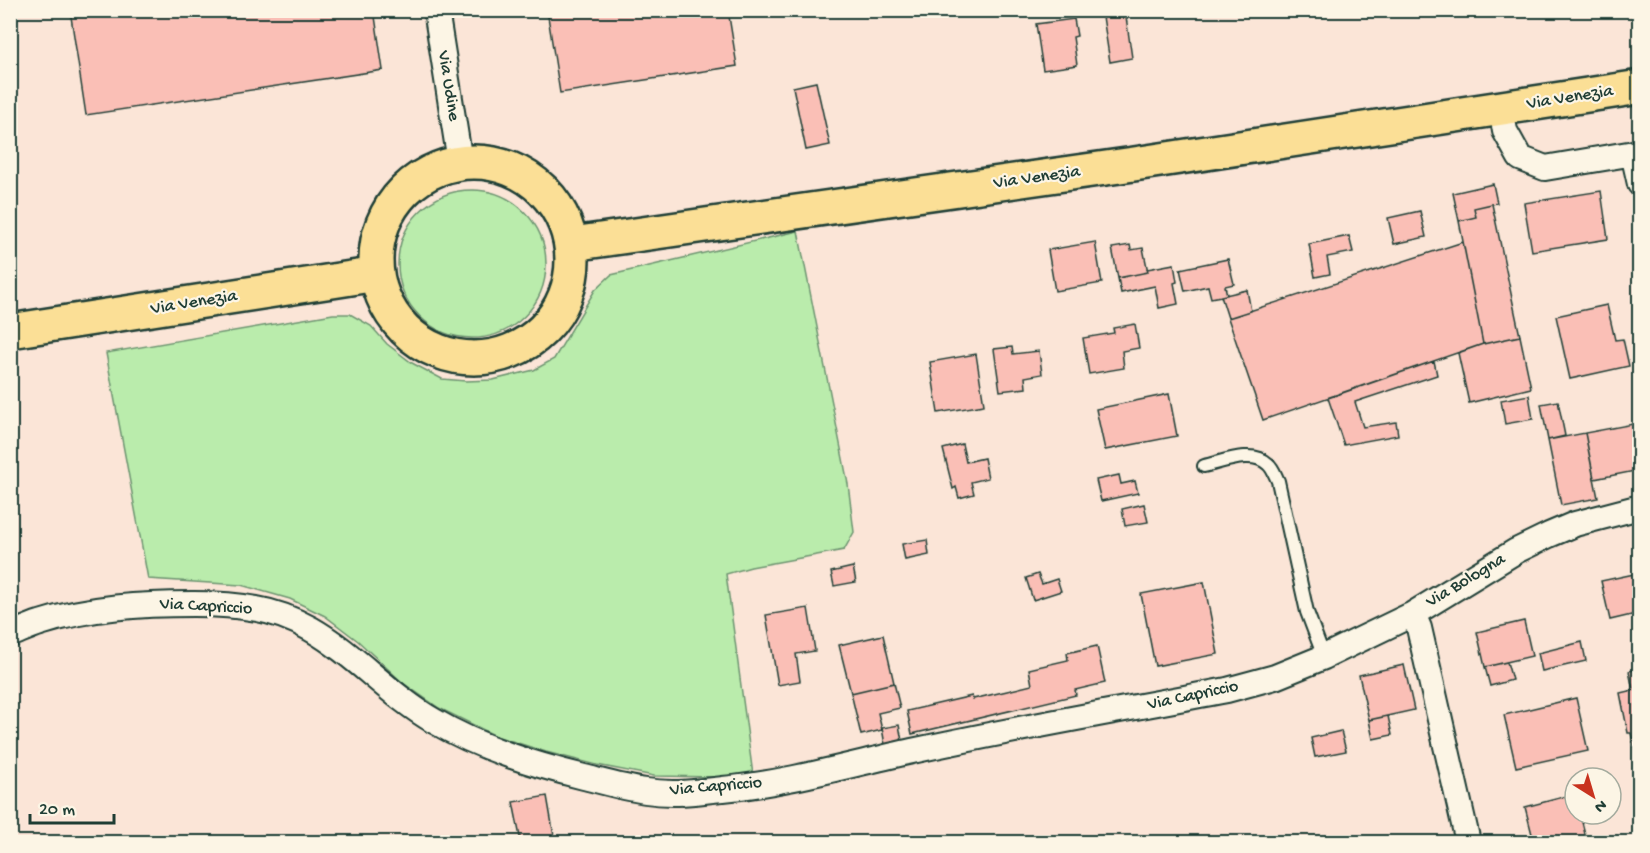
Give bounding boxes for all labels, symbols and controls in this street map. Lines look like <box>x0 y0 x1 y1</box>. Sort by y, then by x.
street label: Via Udine <box>432 48 464 123</box>
street label: Via Venezia <box>1524 81 1616 115</box>
street label: Via Venezia <box>991 161 1083 195</box>
street label: Via Venezia <box>148 286 240 320</box>
street label: Via Bologna <box>1422 549 1510 613</box>
street label: Via Capriccio <box>158 594 253 620</box>
street label: Via Capriccio <box>1145 676 1240 716</box>
north arrow <box>1563 766 1623 826</box>
street label: Via Capriccio <box>668 773 763 802</box>
scale bar <box>30 787 114 825</box>
text: N <box>1590 794 1610 816</box>
text: 20 m <box>39 800 75 821</box>

